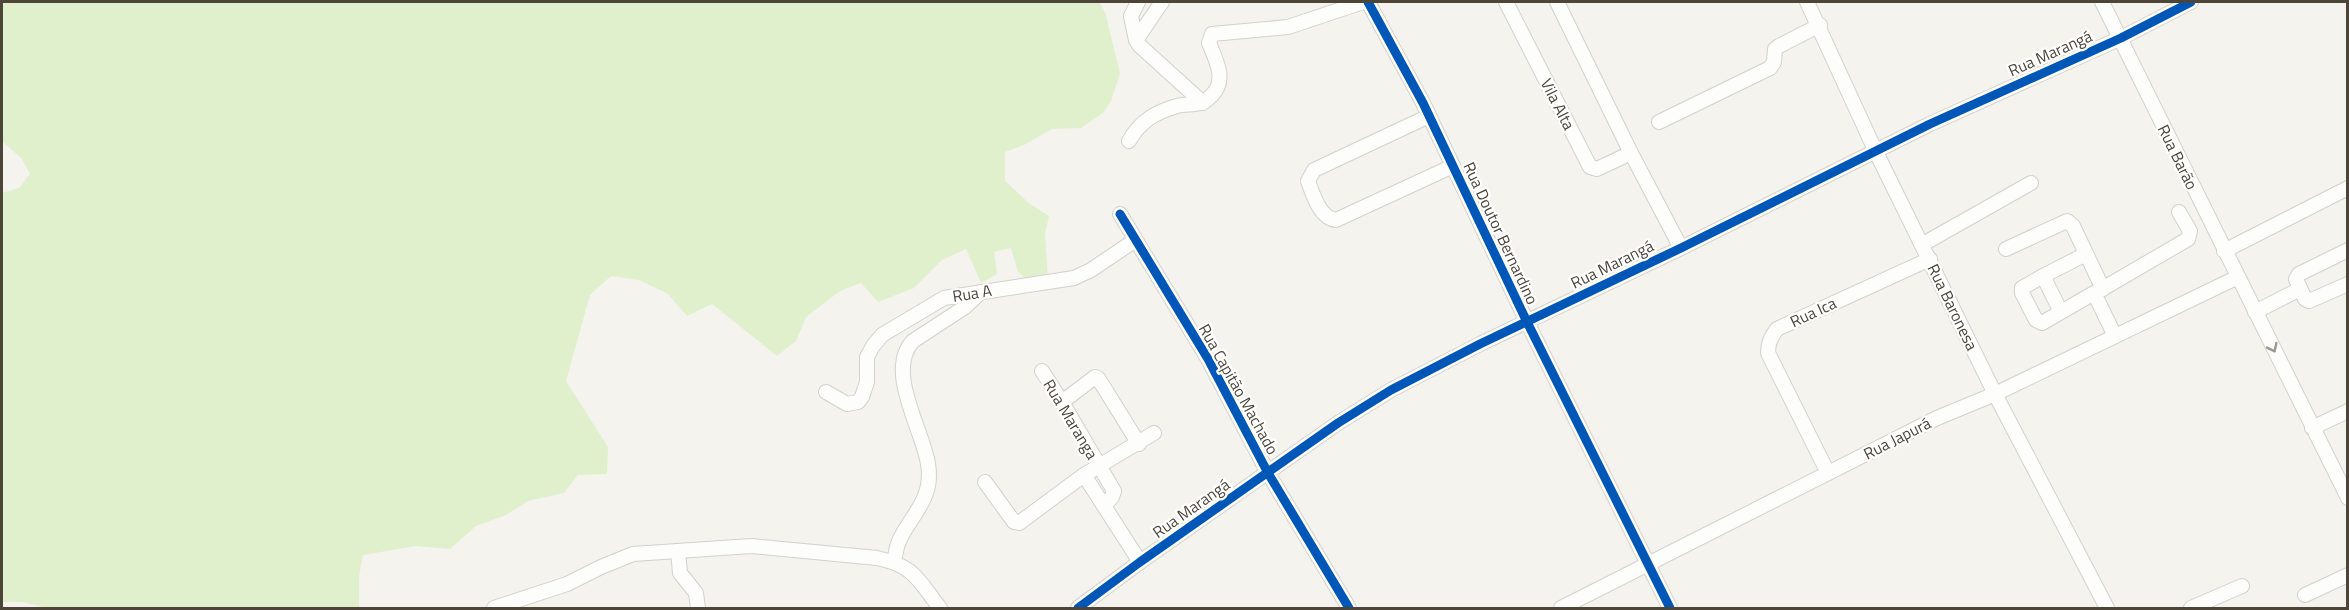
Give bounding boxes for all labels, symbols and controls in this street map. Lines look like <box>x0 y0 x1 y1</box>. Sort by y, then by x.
street label: Rua Marangá <box>2004 24 2096 82</box>
street label: Vila Alta <box>1535 74 1581 134</box>
street label: Rua Barão <box>2152 120 2204 194</box>
street label: Rua Doutor Bernardino <box>1457 158 1545 308</box>
street label: Rua Marangá <box>1566 234 1658 294</box>
street label: Rua Baronesa <box>1922 260 1984 354</box>
street label: Rua A <box>951 278 994 308</box>
street label: Rua Ica <box>1786 291 1840 333</box>
street label: Rua Capitão Machado <box>1193 319 1285 459</box>
one-way arrow <box>2266 342 2277 353</box>
street label: Rua Maranga <box>1038 374 1104 464</box>
street label: Rua Japurá <box>1859 411 1935 465</box>
street label: Rua Marangá <box>1147 472 1235 544</box>

